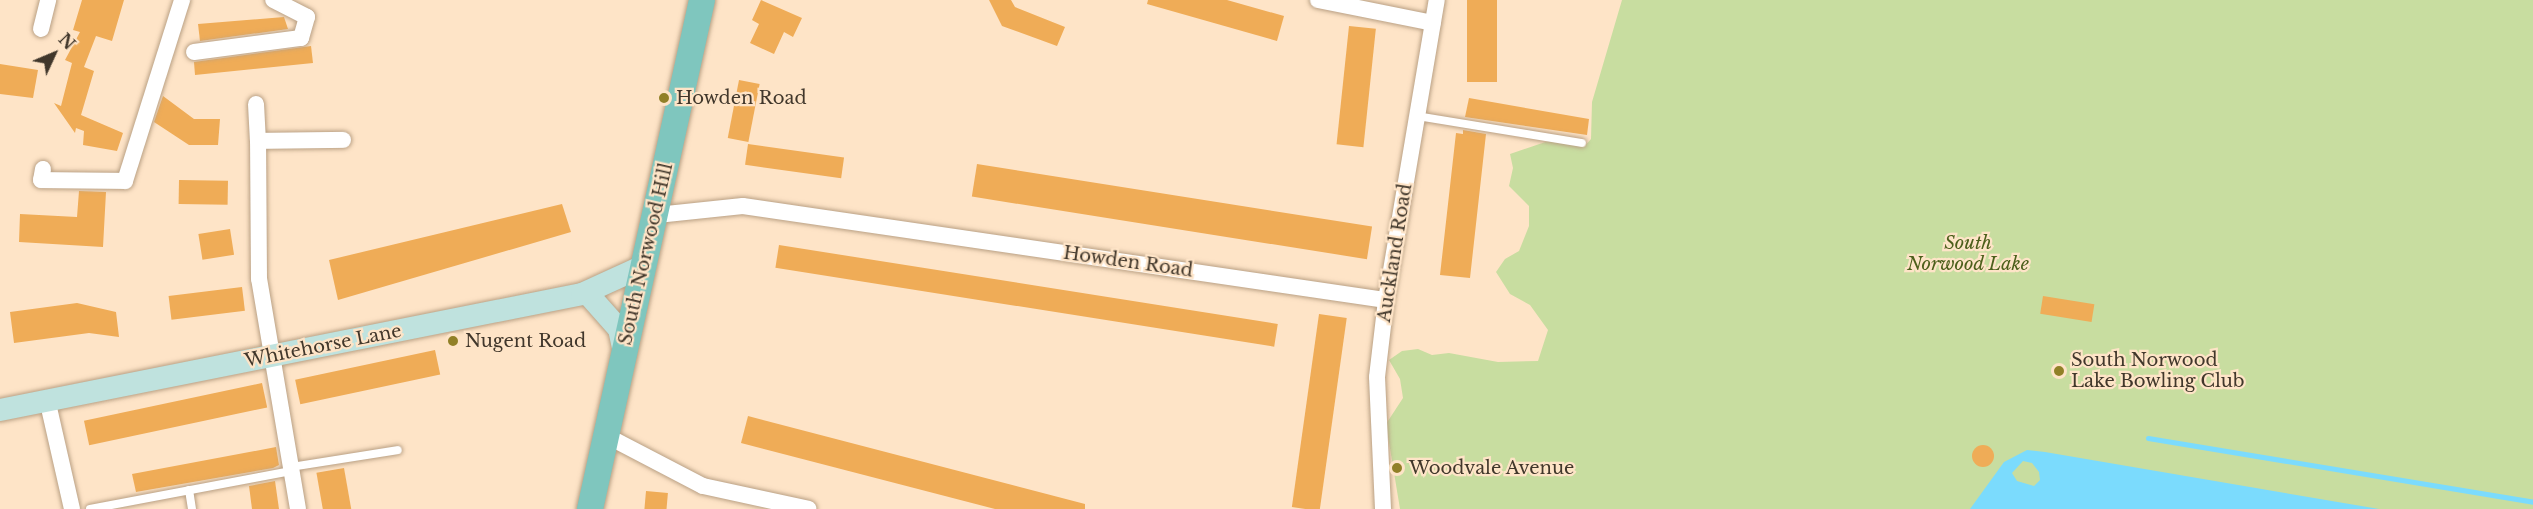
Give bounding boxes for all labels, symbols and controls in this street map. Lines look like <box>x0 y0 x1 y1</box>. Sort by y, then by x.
north arrow <box>24 24 84 84</box>
text: N <box>55 29 79 54</box>
place label: Howden Road <box>676 87 807 109</box>
marker: Howden Road <box>657 91 671 105</box>
street label: South Norwood Hill <box>615 161 677 347</box>
street label: Auckland Road <box>1373 182 1417 324</box>
park label: South Norwood Lake <box>1907 233 2029 276</box>
street label: Howden Road <box>1062 242 1194 282</box>
street label: Whitehorse Lane <box>243 320 403 372</box>
place label: Nugent Road <box>465 330 586 352</box>
marker: Nugent Road <box>446 334 460 348</box>
place label: South Norwood Lake Bowling Club <box>2071 350 2245 392</box>
marker: South Norwood Lake Bowling Club <box>2052 364 2066 378</box>
place label: Woodvale Avenue <box>1409 457 1575 479</box>
marker: Woodvale Avenue <box>1390 461 1404 475</box>

